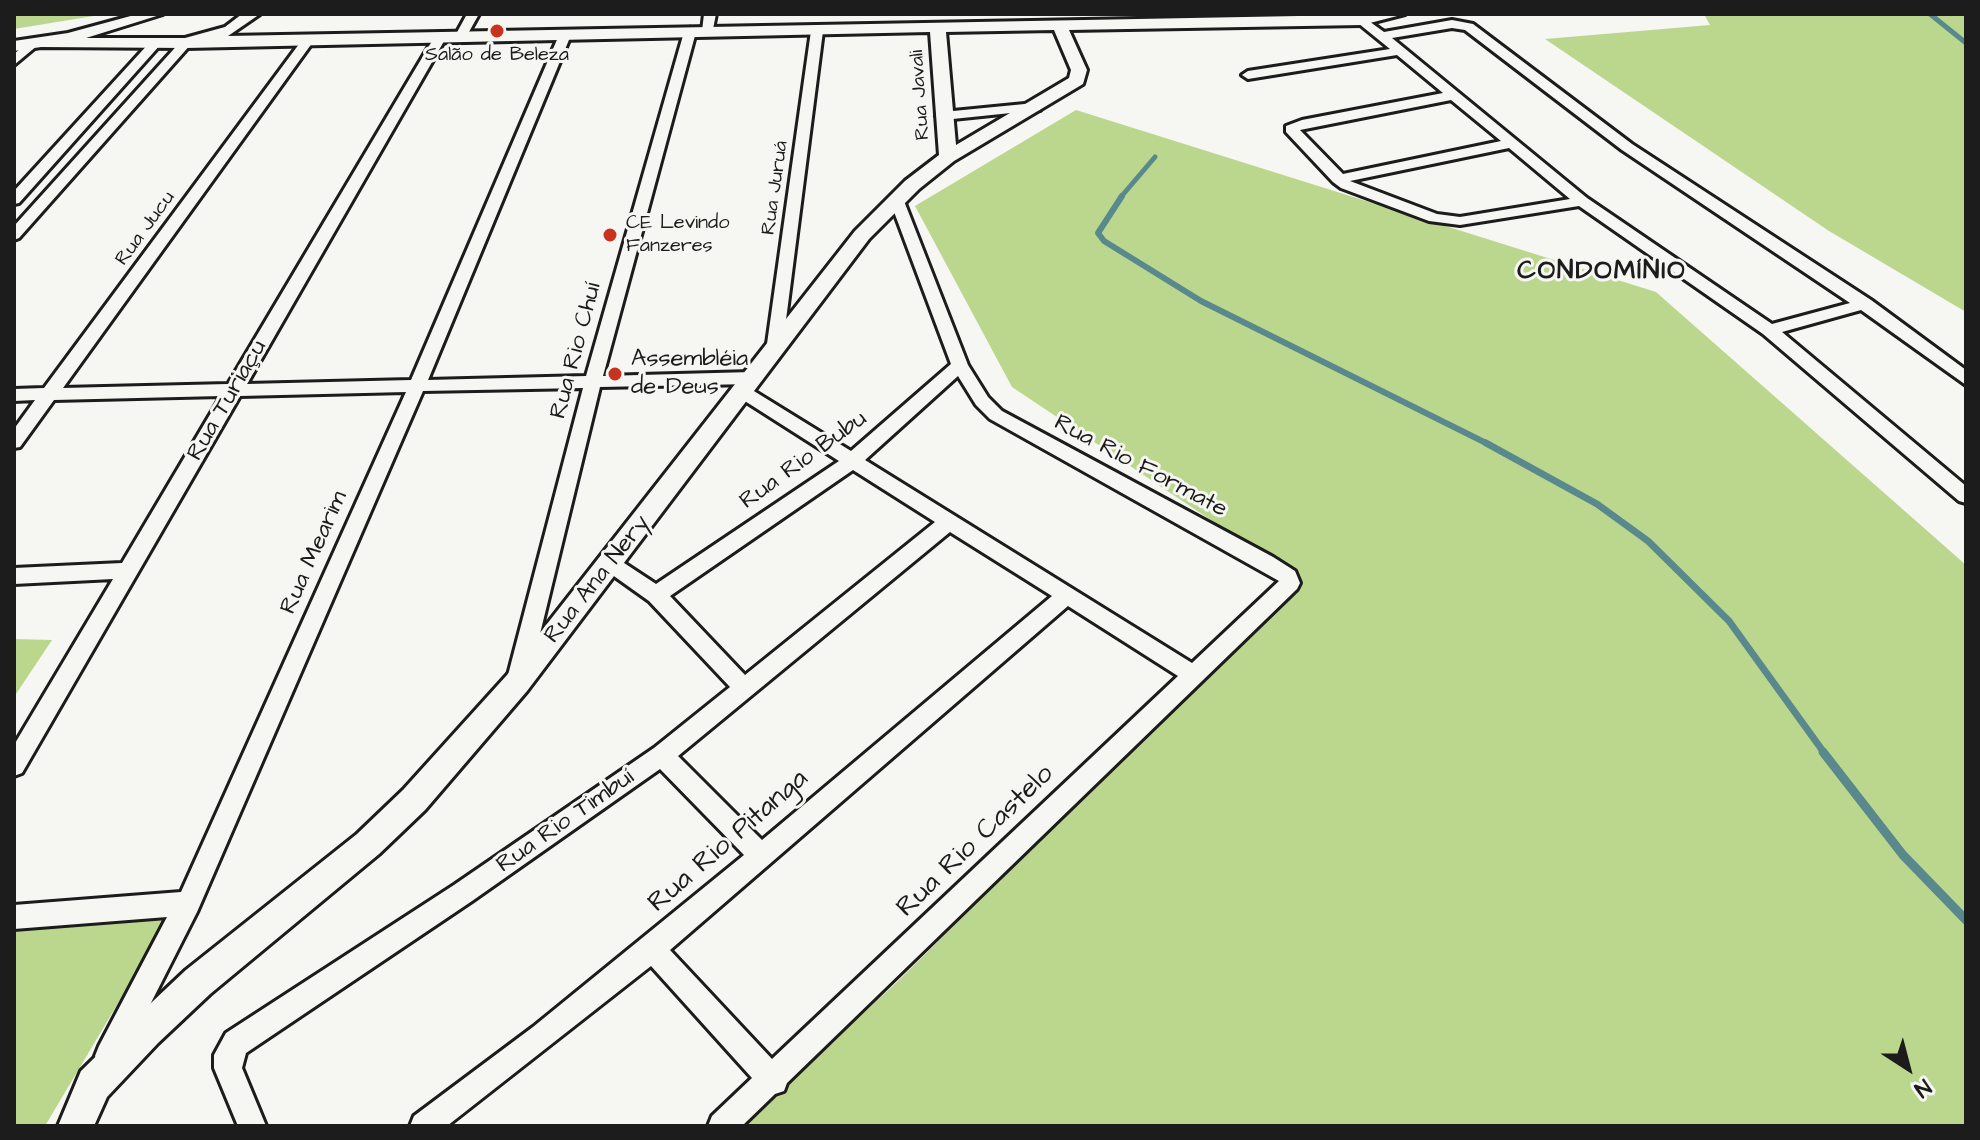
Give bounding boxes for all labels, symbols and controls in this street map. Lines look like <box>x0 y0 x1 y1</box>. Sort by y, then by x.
marker: Salão de Beleza <box>488 22 506 40</box>
place label: Salão de Beleza <box>425 44 569 68</box>
street label: Rua Javali <box>906 49 936 141</box>
street label: Rua Juruá <box>758 139 794 237</box>
street label: Rua Jucu <box>111 187 181 271</box>
place label: CE Levindo Fanzeres <box>626 212 730 259</box>
marker: CE Levindo Fanzeres <box>601 226 619 244</box>
district label: CONDOMÍNIO <box>1517 257 1687 289</box>
street label: Rua Rio Chuí <box>545 280 609 422</box>
street label: Rua Turiaçu <box>182 335 274 467</box>
place label: Assembléia de Deus <box>631 346 748 402</box>
marker: Assembléia de Deus <box>606 365 624 383</box>
street label: Rua Rio Bubu <box>735 405 873 517</box>
street label: Rua Rio Formate <box>1049 409 1231 525</box>
street label: Rua Mearim <box>275 487 355 619</box>
street label: Rua Ana Nery <box>539 510 657 650</box>
street label: Rua Rio Castelo <box>890 759 1062 925</box>
street label: Rua Rio Pitanga <box>642 763 816 921</box>
street label: Rua Rio Timbuí <box>492 764 640 880</box>
north arrow <box>1868 1028 1948 1108</box>
text: N <box>1908 1071 1937 1104</box>

